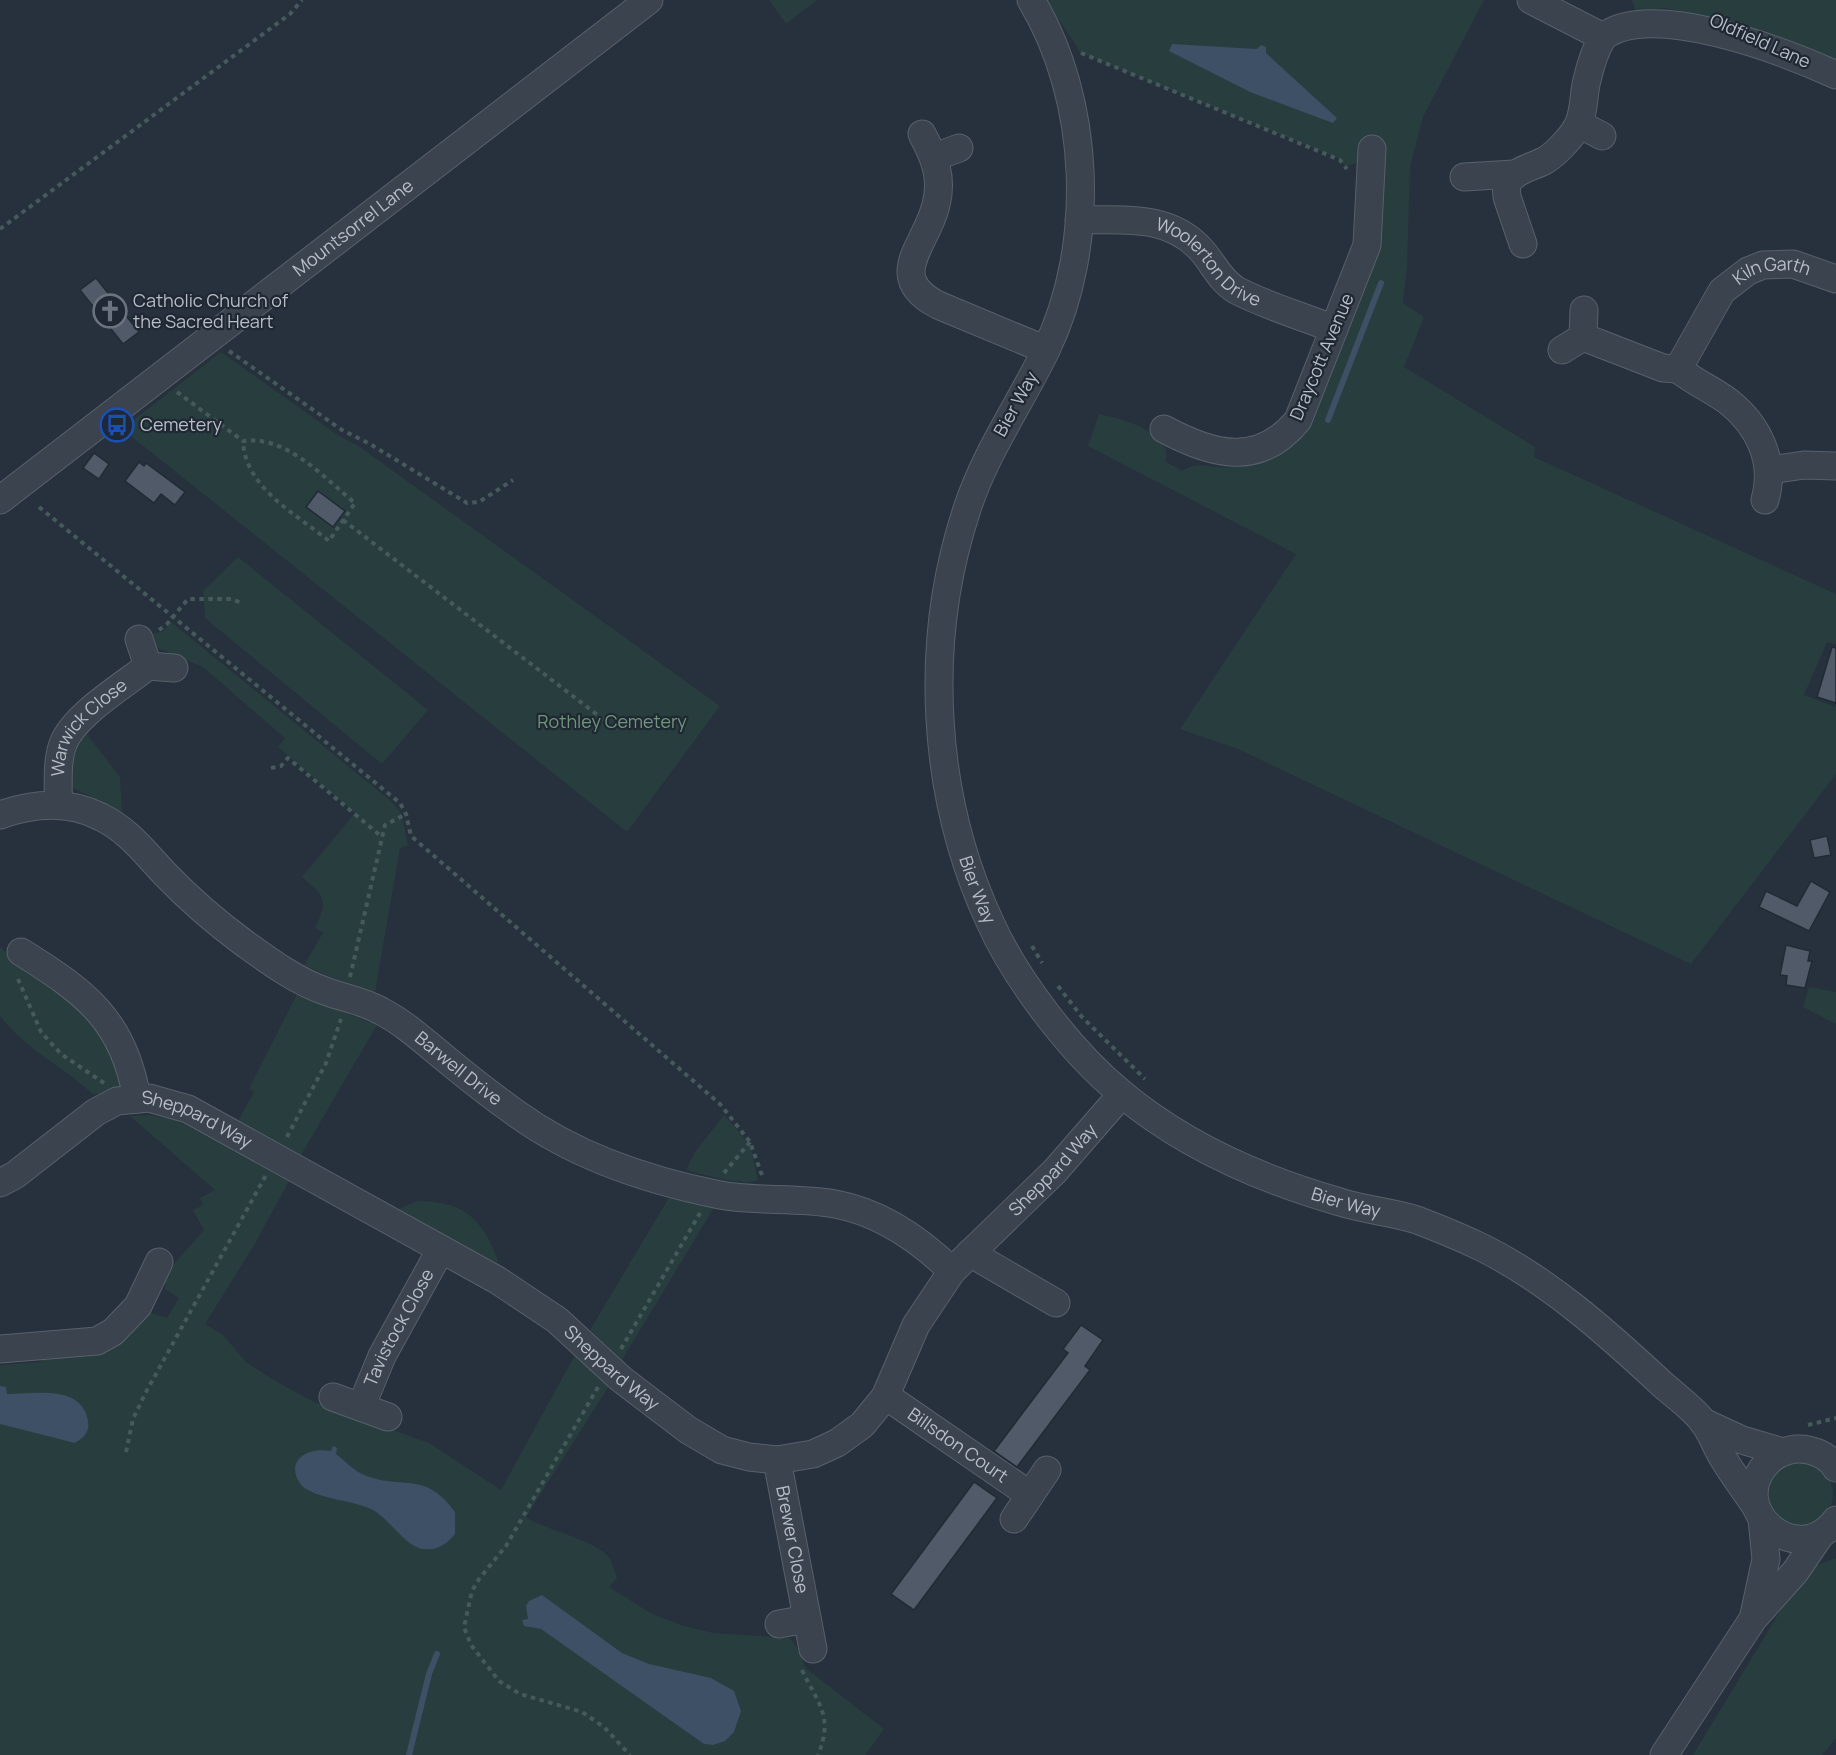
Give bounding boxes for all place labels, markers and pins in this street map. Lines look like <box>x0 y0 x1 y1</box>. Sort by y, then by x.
place label: Catholic Church of the Sacred Heart <box>133 288 289 333</box>
church icon: Catholic Church of the Sacred Heart <box>92 293 128 329</box>
bus stop icon: Cemetery <box>99 407 135 443</box>
place label: Cemetery <box>140 412 223 436</box>

